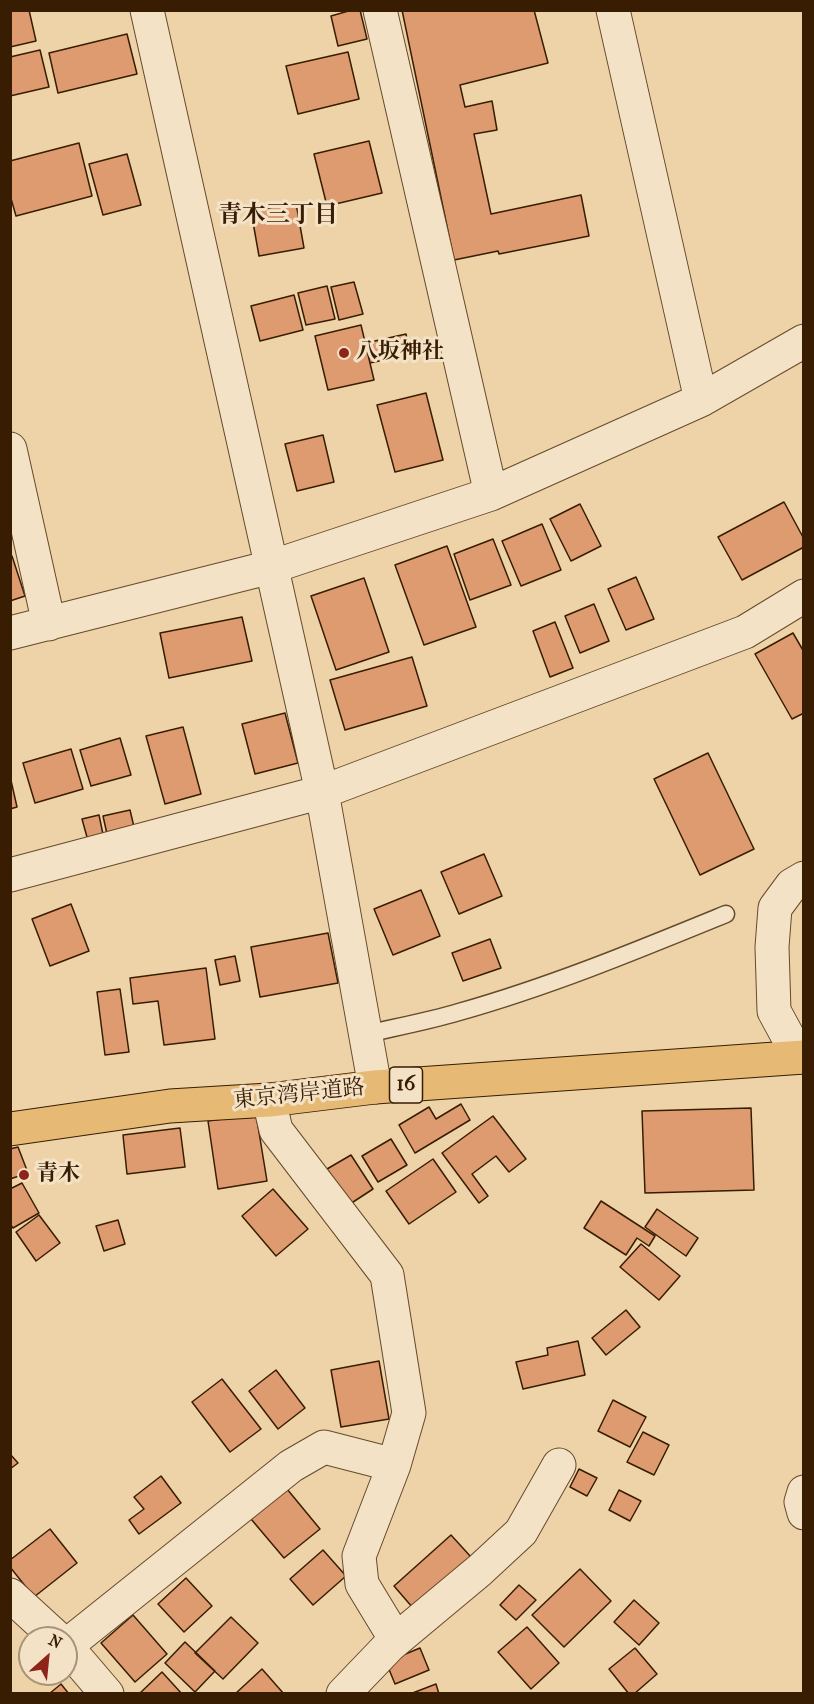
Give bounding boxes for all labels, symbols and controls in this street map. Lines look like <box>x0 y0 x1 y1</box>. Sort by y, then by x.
district label: 青木三丁目 <box>218 202 338 230</box>
place label: 八坂神社 <box>356 340 444 366</box>
marker: 八坂神社 <box>337 346 351 360</box>
road number: 16 <box>390 1067 422 1103</box>
street label: 東京湾岸道路 <box>232 1075 366 1115</box>
place label: 青木 <box>36 1162 80 1188</box>
marker: 青木 <box>17 1168 31 1182</box>
north arrow <box>18 1626 78 1686</box>
text: N <box>46 1630 65 1653</box>

